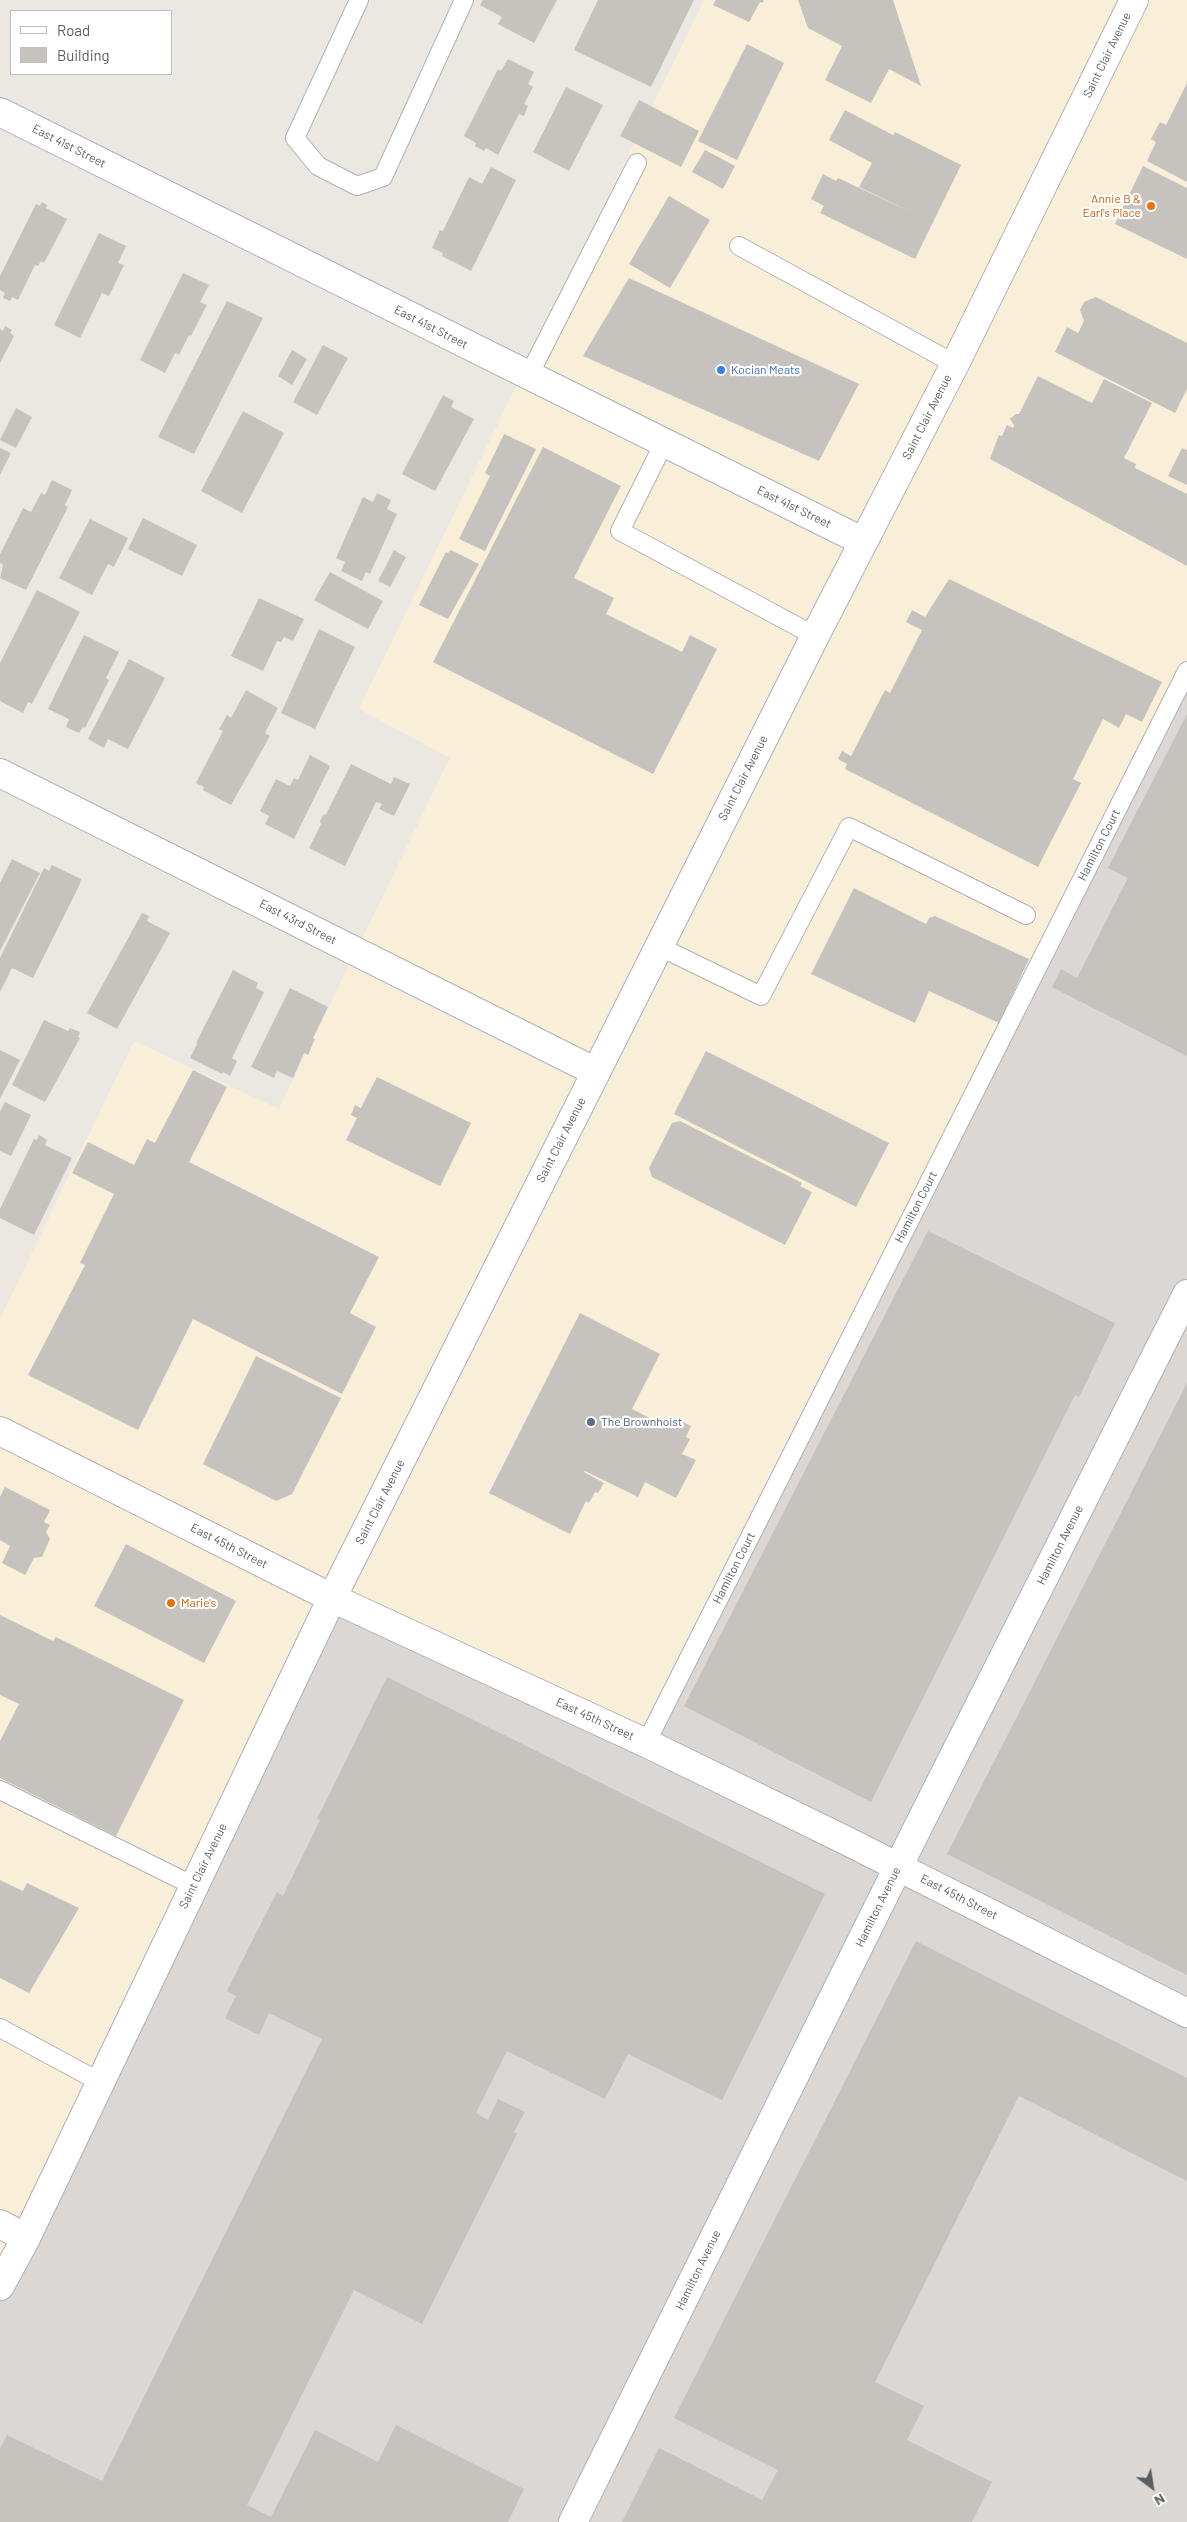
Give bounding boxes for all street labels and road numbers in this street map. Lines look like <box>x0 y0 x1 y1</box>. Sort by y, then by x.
street label: Saint Clair Avenue <box>1080 10 1134 100</box>
street label: East 41st Street <box>30 121 108 171</box>
street label: East 41st Street <box>392 302 470 352</box>
street label: Saint Clair Avenue <box>899 372 955 462</box>
street label: East 41st Street <box>754 483 834 531</box>
street label: Saint Clair Avenue <box>715 733 771 823</box>
street label: Hamilton Court <box>1075 807 1123 883</box>
street label: East 43rd Street <box>257 896 339 948</box>
street label: Saint Clair Avenue <box>533 1095 589 1185</box>
street label: Hamilton Court <box>892 1169 940 1245</box>
street label: Saint Clair Avenue <box>352 1457 408 1547</box>
street label: Hamilton Avenue <box>1034 1503 1086 1587</box>
street label: East 45th Street <box>188 1520 270 1572</box>
street label: Hamilton Court <box>710 1530 758 1606</box>
street label: East 45th Street <box>554 1695 636 1743</box>
street label: Saint Clair Avenue <box>176 1821 230 1911</box>
street label: Hamilton Avenue <box>852 1865 904 1949</box>
street label: East 45th Street <box>918 1871 1000 1923</box>
street label: Hamilton Avenue <box>672 2228 724 2312</box>

